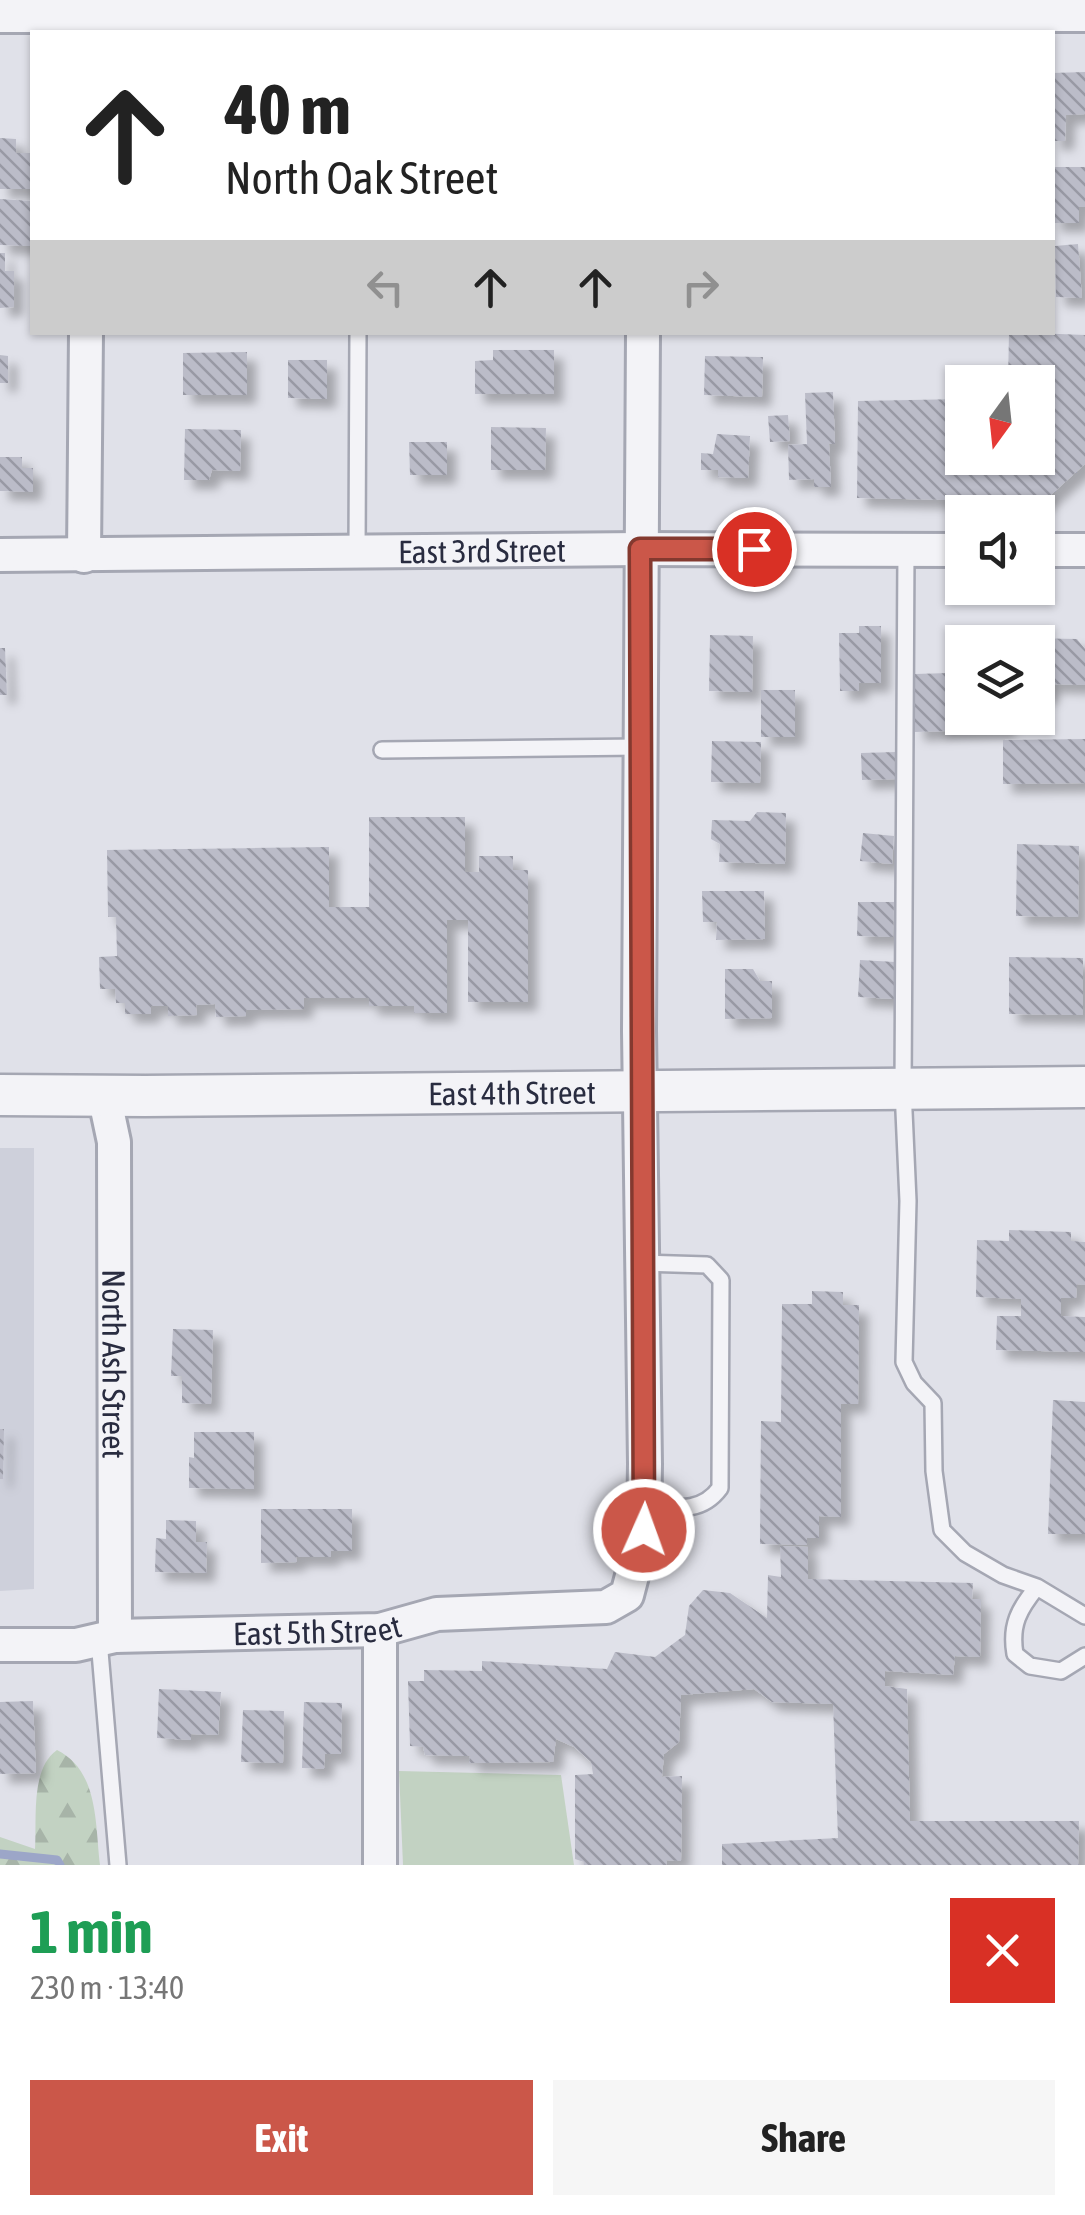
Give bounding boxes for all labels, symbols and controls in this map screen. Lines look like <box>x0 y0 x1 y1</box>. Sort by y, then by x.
text: 40 m <box>225 69 351 149</box>
icon: ahead <box>60 70 190 200</box>
text: North Oak Street <box>225 152 498 204</box>
icon: left <box>358 260 413 315</box>
icon: ahead <box>463 260 518 315</box>
icon: ahead <box>568 260 623 315</box>
icon: right <box>673 260 728 315</box>
north arrow <box>945 365 1055 475</box>
map controls <box>945 365 1055 735</box>
button: sound <box>945 495 1055 605</box>
pin <box>712 507 797 592</box>
icon: arrive <box>727 522 782 577</box>
street label: East 3rd Street <box>398 531 566 570</box>
button: layers <box>945 625 1055 735</box>
street label: East 4th Street <box>428 1073 596 1112</box>
street label: North Ash Street <box>96 1269 133 1459</box>
position arrow <box>592 1478 696 1582</box>
street label: East 5th Street <box>233 1607 405 1652</box>
text: 1 min <box>30 1897 153 1966</box>
button: close <box>950 1898 1055 2003</box>
text: 230 m · 13:40 <box>30 1969 184 2006</box>
button: Exit <box>30 2080 533 2195</box>
button: Share <box>553 2080 1055 2195</box>

